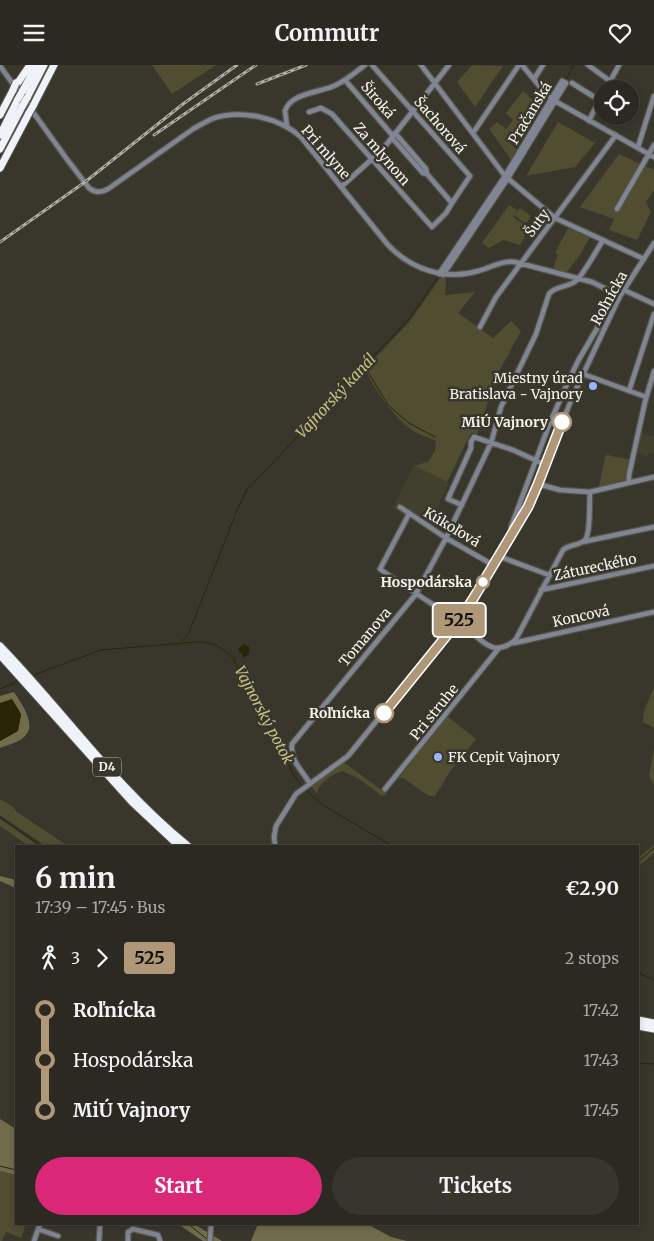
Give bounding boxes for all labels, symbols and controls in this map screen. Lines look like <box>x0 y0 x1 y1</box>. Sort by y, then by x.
icon: menu <box>20 19 48 47</box>
text: Commutr <box>275 19 379 47</box>
icon: heart <box>606 19 634 47</box>
street label: Široká <box>357 78 399 122</box>
street label: Pračanská <box>504 78 556 147</box>
map controls <box>594 80 639 125</box>
button: locate <box>594 80 639 125</box>
street label: Šachorová <box>410 93 470 158</box>
street label: Za mlynom <box>350 119 414 189</box>
street label: Pri mlyne <box>298 121 354 183</box>
street label: Šuty <box>521 205 554 241</box>
street label: Roľnícka <box>587 267 631 328</box>
water label: Vajnorský kanál <box>292 349 380 442</box>
place label: Miestny úrad Bratislava - Vajnory <box>449 369 584 403</box>
marker: Miestny úrad Bratislava - Vajnory <box>587 380 599 392</box>
marker: MiÚ Vajnory <box>552 412 572 432</box>
place label: MiÚ Vajnory <box>462 413 549 431</box>
street label: Kúkoľová <box>420 503 484 551</box>
street label: Zátureckého <box>552 549 638 585</box>
place label: Hospodárska <box>381 573 472 591</box>
marker: Hospodárska <box>476 575 490 589</box>
street label: Koncová <box>551 601 612 631</box>
street label: Tomanova <box>335 603 395 670</box>
line badge: 525 <box>430 604 488 636</box>
text: 525 <box>444 608 474 631</box>
water label: Vajnorský potok <box>231 662 299 768</box>
street label: Pri struhe <box>406 680 462 744</box>
marker: Roľnícka <box>374 703 394 723</box>
place label: Roľnícka <box>309 704 370 722</box>
place label: FK Cepit Vajnory <box>448 748 561 766</box>
marker: FK Cepit Vajnory <box>432 751 444 763</box>
road number: D4 <box>93 757 121 777</box>
text: 6 min <box>35 860 116 896</box>
text: €2.90 <box>565 876 619 900</box>
text: 17:39 – 17:45 · Bus <box>35 897 165 917</box>
icon: walk <box>35 944 63 972</box>
icon: forward <box>88 944 116 972</box>
text: 525 <box>134 946 165 969</box>
text: 3 <box>71 948 80 968</box>
text: 2 stops <box>565 948 619 968</box>
text: Roľnícka <box>73 998 156 1022</box>
text: 17:42 <box>583 1000 619 1020</box>
text: Hospodárska <box>73 1048 193 1072</box>
text: 17:43 <box>584 1050 619 1070</box>
text: MiÚ Vajnory <box>73 1098 190 1122</box>
text: 17:45 <box>583 1100 619 1120</box>
button: Start <box>35 1157 322 1215</box>
button: Tickets <box>332 1157 619 1215</box>

